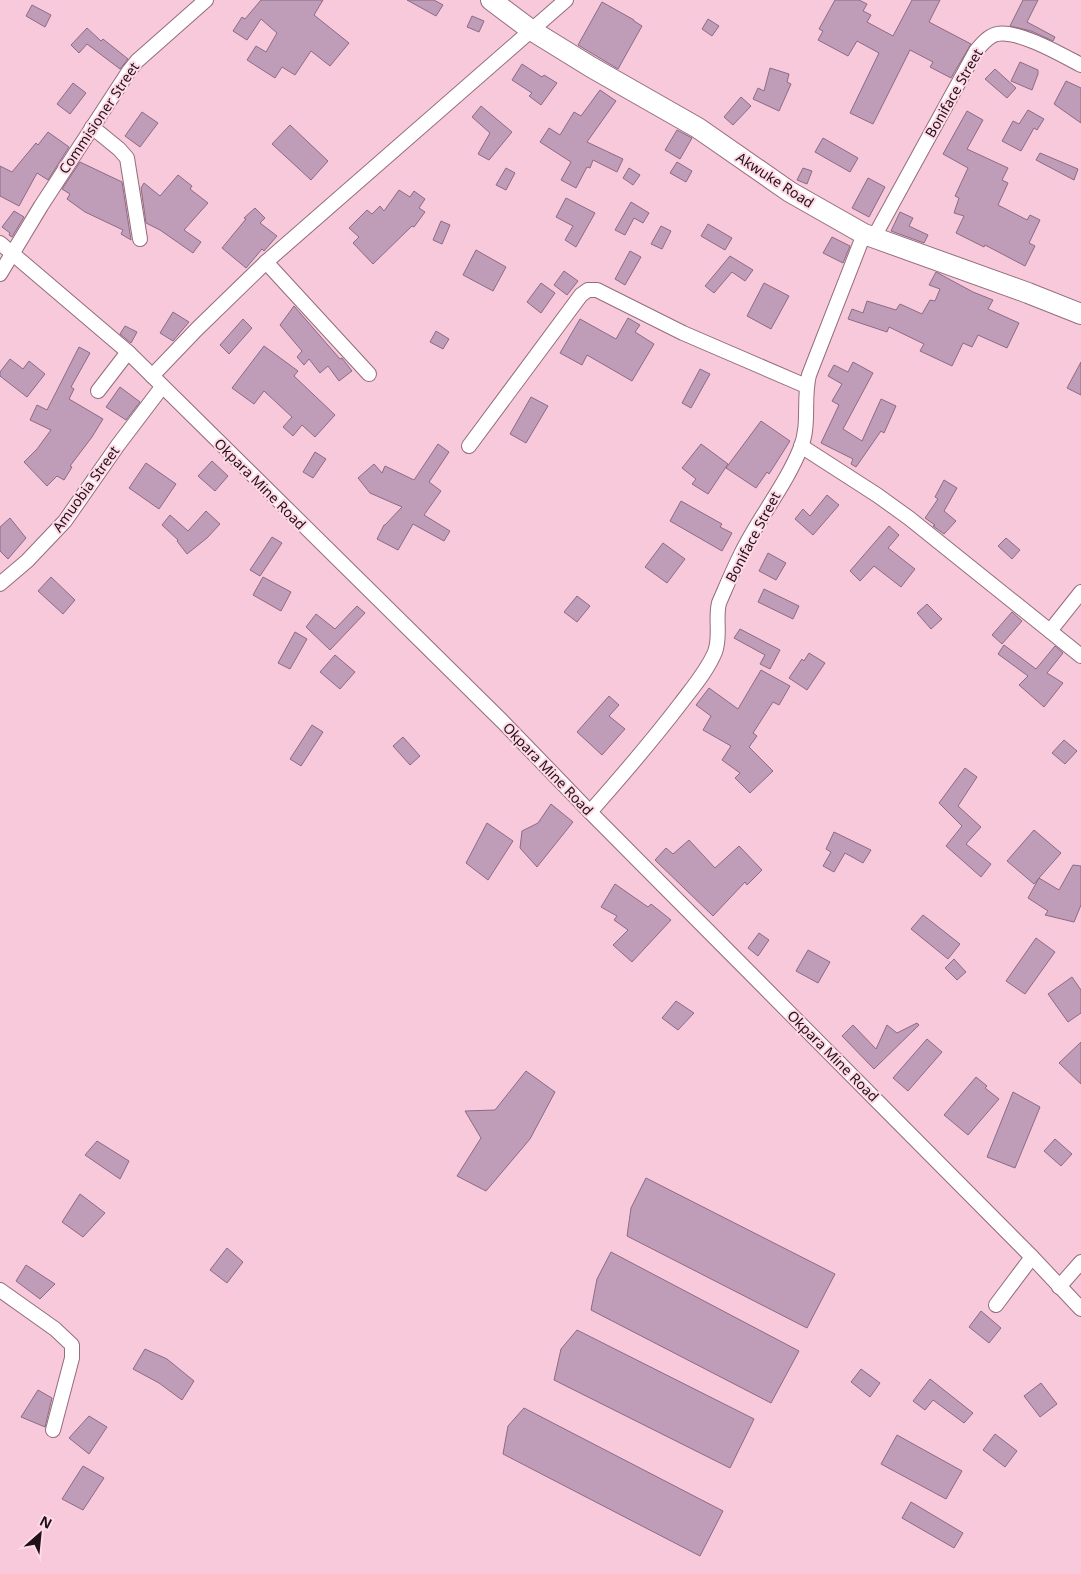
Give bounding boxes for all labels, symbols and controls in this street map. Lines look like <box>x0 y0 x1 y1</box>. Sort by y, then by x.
street label: Boniface Street <box>920 45 987 141</box>
street label: Commisioner Street <box>54 58 143 177</box>
street label: Akwuke Road <box>733 147 818 212</box>
street label: Okpara Mine Road <box>210 434 310 534</box>
street label: Amuobia Street <box>48 442 123 536</box>
street label: Boniface Street <box>721 488 784 585</box>
street label: Okpara Mine Road <box>499 718 598 819</box>
street label: Okpara Mine Road <box>783 1006 883 1106</box>
north arrow <box>15 1509 65 1559</box>
text: N <box>37 1511 56 1533</box>

